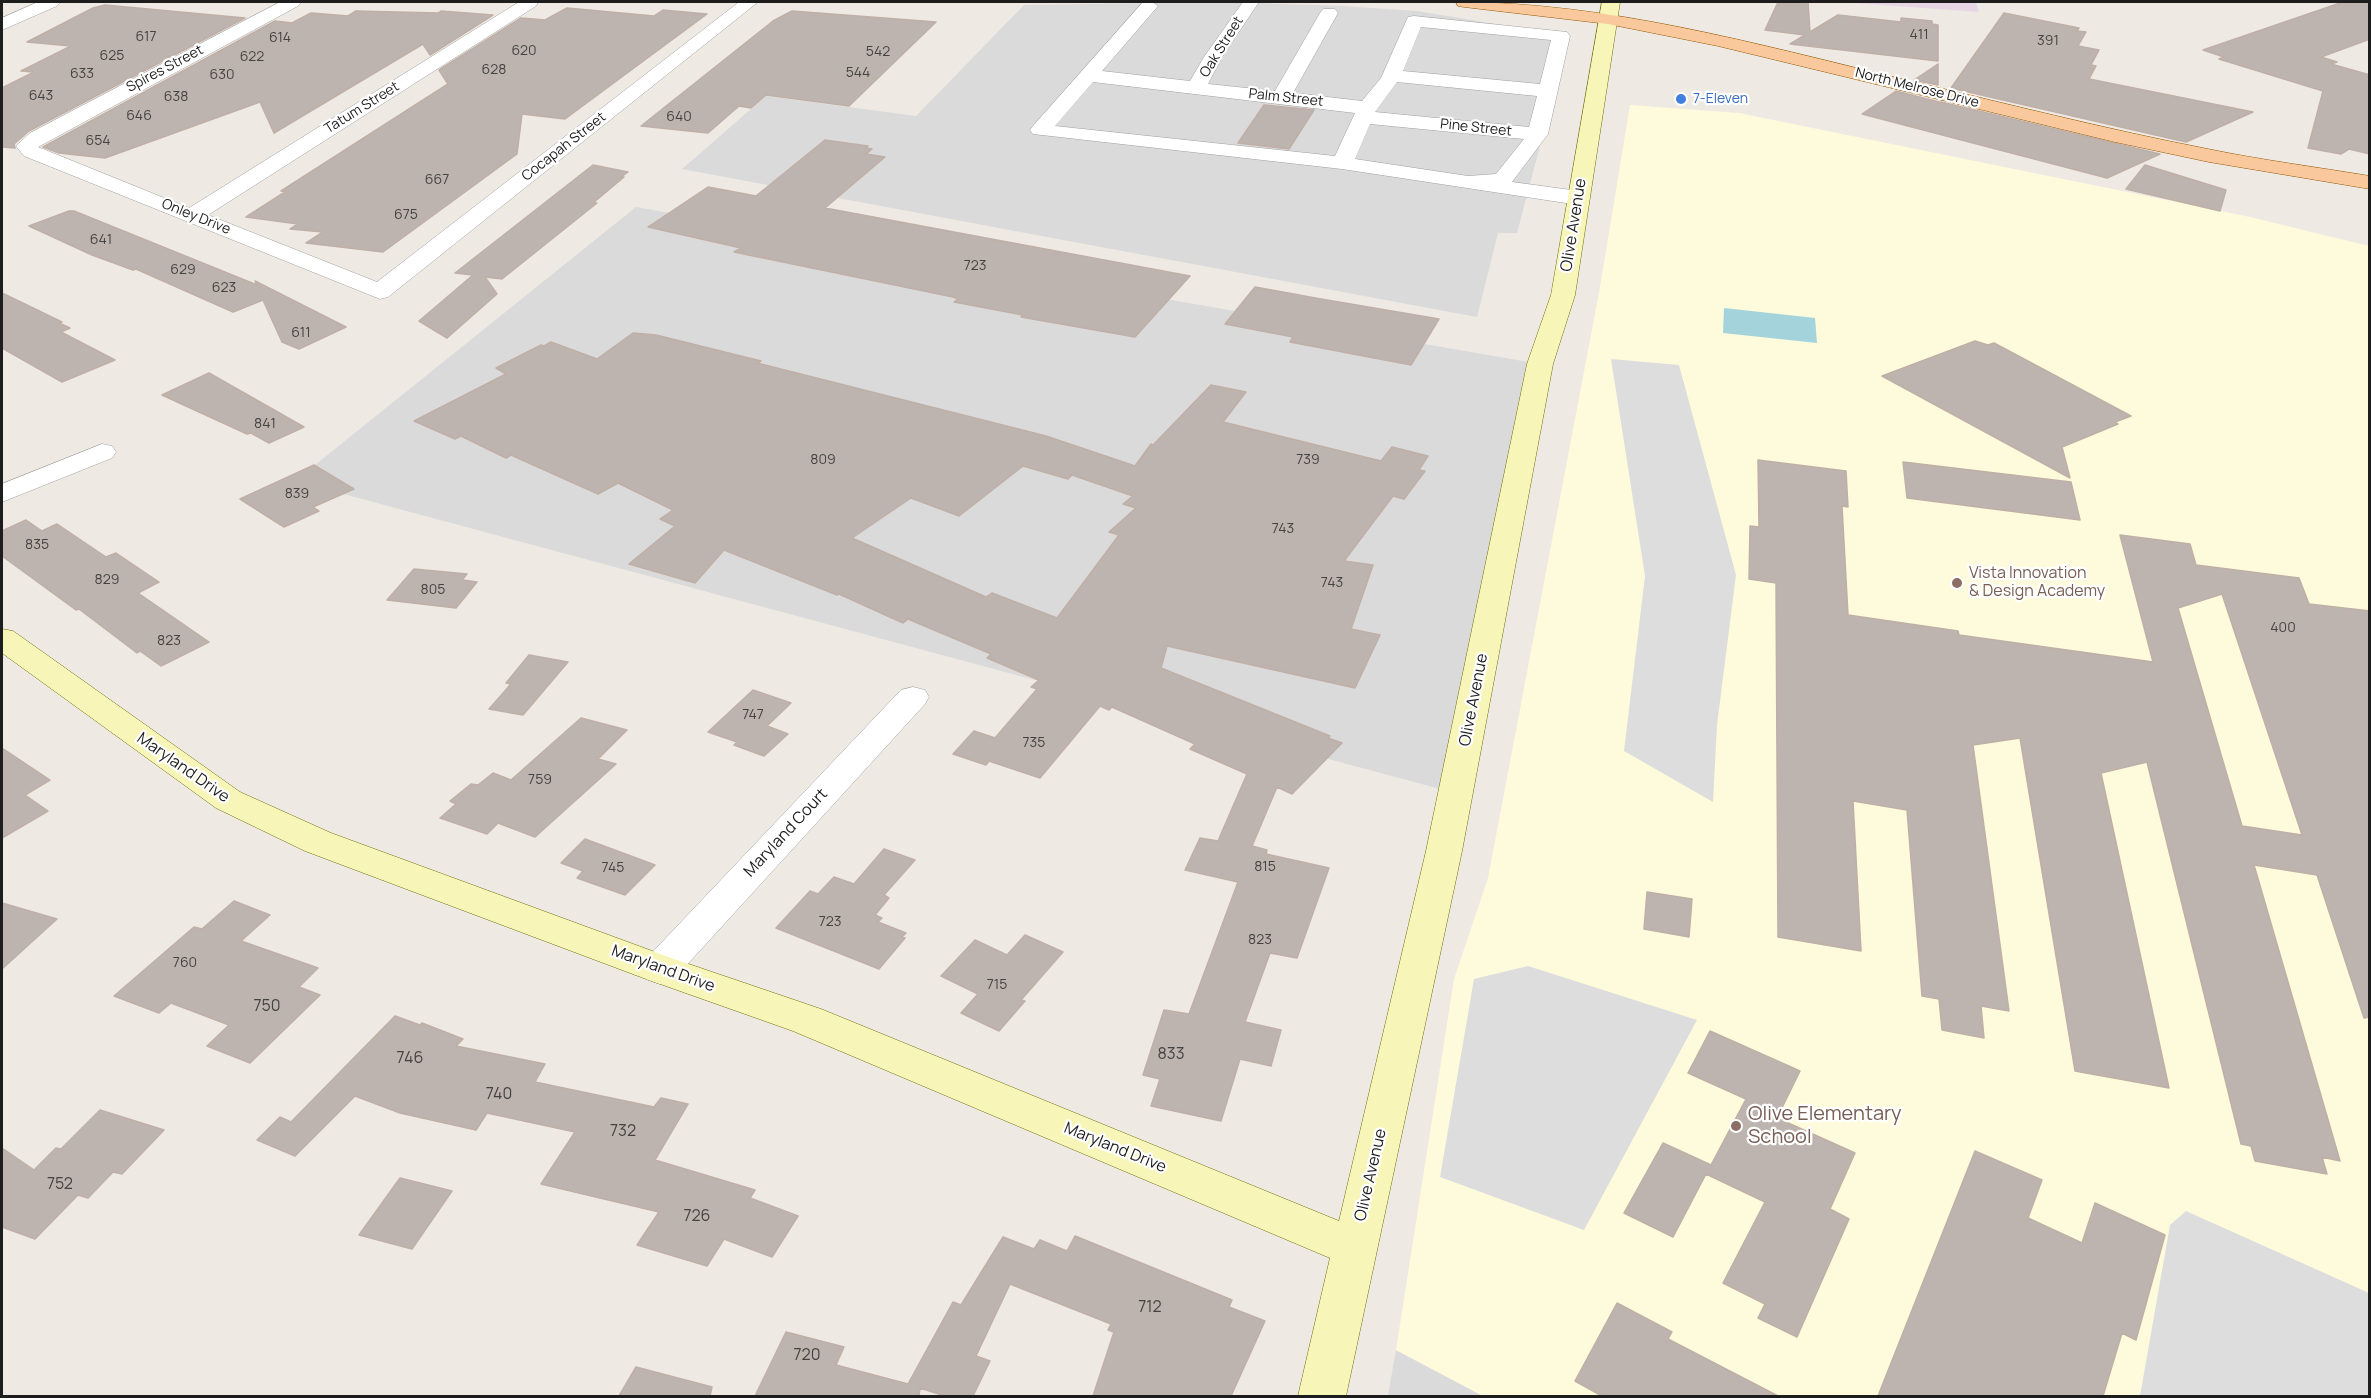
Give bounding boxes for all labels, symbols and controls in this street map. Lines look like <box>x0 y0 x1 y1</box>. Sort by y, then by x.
street label: Oak Street <box>1197 13 1247 81</box>
house number: 411 <box>1909 27 1929 43</box>
house number: 617 <box>136 29 156 45</box>
house number: 614 <box>269 30 291 46</box>
house number: 391 <box>2037 33 2059 49</box>
street label: Spires Street <box>124 42 206 96</box>
house number: 620 <box>511 43 537 59</box>
house number: 542 <box>866 44 890 60</box>
house number: 625 <box>100 48 124 64</box>
house number: 622 <box>240 49 264 65</box>
house number: 628 <box>482 62 506 78</box>
street label: North Melrose Drive <box>1853 64 1981 112</box>
house number: 544 <box>846 65 870 81</box>
house number: 633 <box>70 66 94 82</box>
house number: 630 <box>210 67 234 83</box>
street label: Tatum Street <box>322 78 402 138</box>
street label: Palm Street <box>1248 86 1324 110</box>
house number: 643 <box>29 88 53 104</box>
house number: 638 <box>164 89 188 105</box>
place label: 7-Eleven <box>1693 91 1748 107</box>
marker: 7-Eleven <box>1674 92 1688 106</box>
house number: 646 <box>126 108 152 124</box>
street label: Cocapah Street <box>519 109 609 185</box>
house number: 640 <box>666 109 692 125</box>
street label: Pine Street <box>1439 116 1513 140</box>
house number: 654 <box>85 133 111 149</box>
house number: 667 <box>425 172 449 188</box>
street label: Olive Avenue <box>1557 177 1591 273</box>
street label: Onley Drive <box>159 196 233 238</box>
house number: 675 <box>394 207 418 223</box>
house number: 641 <box>90 232 112 248</box>
house number: 723 <box>964 258 986 274</box>
house number: 629 <box>170 262 196 278</box>
house number: 623 <box>212 280 236 296</box>
house number: 611 <box>291 325 311 341</box>
house number: 841 <box>254 416 276 432</box>
house number: 809 <box>810 452 836 468</box>
house number: 739 <box>1296 452 1320 468</box>
house number: 839 <box>285 486 309 502</box>
house number: 743 <box>1272 521 1294 537</box>
house number: 835 <box>25 537 49 553</box>
place label: Vista Innovation & Design Academy <box>1969 564 2105 602</box>
house number: 829 <box>95 572 119 588</box>
house number: 743 <box>1321 575 1343 591</box>
marker: Vista Innovation & Design Academy <box>1950 576 1964 590</box>
house number: 805 <box>421 582 445 598</box>
house number: 400 <box>2270 620 2296 636</box>
house number: 823 <box>157 633 181 649</box>
street label: Olive Avenue <box>1456 652 1492 748</box>
house number: 747 <box>742 707 764 723</box>
street label: Maryland Drive <box>133 729 233 807</box>
house number: 735 <box>1023 735 1045 751</box>
house number: 759 <box>528 772 552 788</box>
street label: Maryland Court <box>740 785 832 881</box>
house number: 815 <box>1254 859 1276 875</box>
house number: 745 <box>602 860 624 876</box>
house number: 723 <box>819 914 841 930</box>
house number: 823 <box>1248 932 1272 948</box>
street label: Maryland Drive <box>609 941 717 997</box>
house number: 760 <box>173 955 197 971</box>
house number: 715 <box>987 977 1007 993</box>
house number: 750 <box>253 997 281 1017</box>
house number: 833 <box>1158 1045 1184 1065</box>
house number: 746 <box>397 1049 423 1069</box>
house number: 740 <box>486 1085 512 1105</box>
place label: Olive Elementary School <box>1748 1102 1902 1149</box>
street label: Maryland Drive <box>1061 1119 1169 1177</box>
marker: Olive Elementary School <box>1729 1119 1743 1133</box>
house number: 732 <box>610 1122 636 1142</box>
street label: Olive Avenue <box>1351 1127 1391 1223</box>
house number: 752 <box>47 1175 73 1195</box>
house number: 726 <box>683 1207 711 1227</box>
house number: 712 <box>1138 1298 1162 1318</box>
house number: 720 <box>794 1346 820 1366</box>

